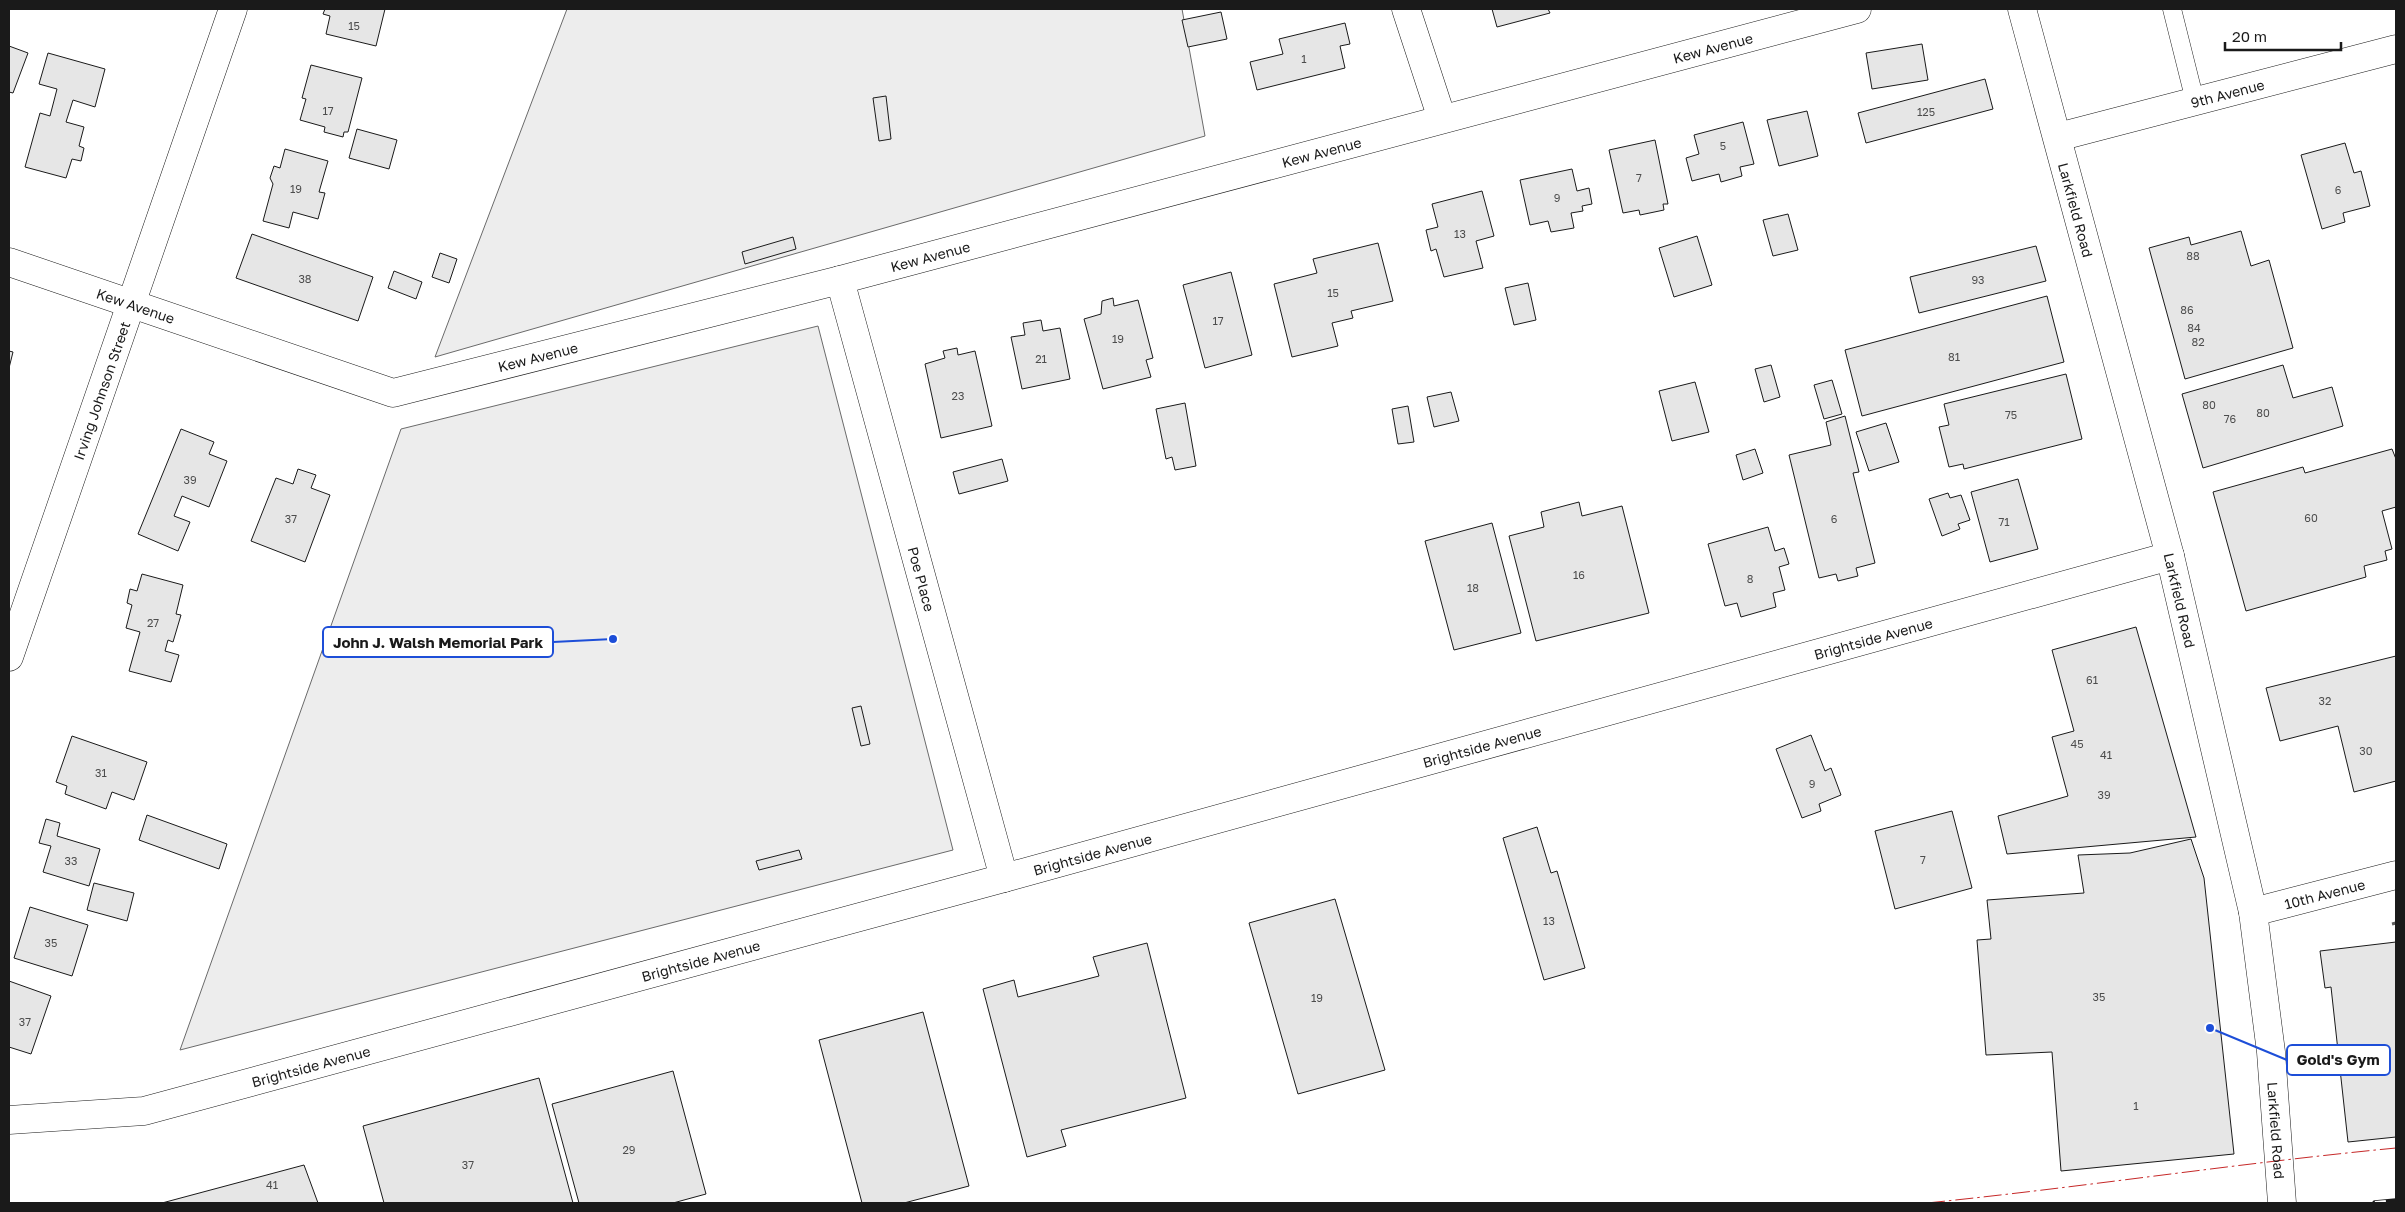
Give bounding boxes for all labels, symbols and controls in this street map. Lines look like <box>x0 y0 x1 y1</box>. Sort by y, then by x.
house number: 15 <box>348 19 360 32</box>
scale bar <box>2225 20 2341 52</box>
text: 20 m <box>2232 27 2267 45</box>
street label: Kew Avenue <box>1671 29 1754 66</box>
house number: 1 <box>1301 52 1307 65</box>
street label: 9th Avenue <box>2189 75 2266 111</box>
house number: 17 <box>322 104 334 117</box>
house number: 125 <box>1917 105 1935 118</box>
street label: Kew Avenue <box>1280 133 1363 170</box>
house number: 5 <box>1720 139 1726 152</box>
street label: Larkfield Road <box>2055 161 2097 259</box>
house number: 7 <box>1636 171 1642 184</box>
house number: 19 <box>290 182 302 195</box>
house number: 6 <box>2335 183 2342 196</box>
house number: 9 <box>1554 191 1560 204</box>
house number: 13 <box>1454 227 1466 240</box>
street label: Kew Avenue <box>888 237 972 275</box>
house number: 88 <box>2186 249 2200 262</box>
house number: 38 <box>298 272 312 285</box>
house number: 93 <box>1971 273 1985 286</box>
street label: Kew Avenue <box>94 284 177 326</box>
house number: 15 <box>1327 286 1339 299</box>
house number: 86 <box>2180 303 2194 316</box>
house number: 17 <box>1212 314 1224 327</box>
street label: Irving Johnson Street <box>69 319 133 462</box>
house number: 84 <box>2187 321 2201 334</box>
house number: 19 <box>1112 332 1124 345</box>
house number: 82 <box>2191 335 2205 348</box>
street label: Kew Avenue <box>496 338 579 375</box>
house number: 81 <box>1948 350 1960 363</box>
house number: 21 <box>1035 352 1047 365</box>
house number: 23 <box>952 389 964 402</box>
house number: 80 <box>2202 398 2216 411</box>
house number: 80 <box>2256 406 2270 419</box>
house number: 75 <box>2005 408 2017 421</box>
house number: 76 <box>2224 412 2237 425</box>
house number: 39 <box>183 473 197 486</box>
house number: 60 <box>2304 511 2318 524</box>
house number: 37 <box>285 512 297 525</box>
house number: 6 <box>1831 512 1838 525</box>
house number: 71 <box>1998 515 2010 528</box>
street label: Poe Place <box>905 545 939 613</box>
street label: Larkfield Road <box>2161 551 2200 649</box>
house number: 16 <box>1573 568 1585 581</box>
house number: 8 <box>1747 572 1754 585</box>
house number: 18 <box>1467 581 1479 594</box>
street label: Brightside Avenue <box>1812 614 1934 662</box>
house number: 27 <box>147 616 159 629</box>
callout: John J. Walsh Memorial Park <box>323 627 553 657</box>
text: John J. Walsh Memorial Park <box>333 633 543 651</box>
house number: 61 <box>2086 673 2098 686</box>
house number: 32 <box>2319 694 2331 707</box>
street label: Brightside Avenue <box>1421 722 1543 771</box>
house number: 45 <box>2070 737 2084 750</box>
house number: 30 <box>2359 744 2373 757</box>
house number: 41 <box>2100 748 2112 761</box>
house number: 31 <box>95 766 107 779</box>
house number: 9 <box>1809 777 1815 790</box>
house number: 39 <box>2097 788 2111 801</box>
street label: Brightside Avenue <box>1031 829 1154 878</box>
house number: 7 <box>1920 853 1926 866</box>
house number: 33 <box>65 854 77 867</box>
street label: 10th Avenue <box>2282 875 2367 912</box>
house number: 13 <box>1543 914 1555 927</box>
house number: 35 <box>45 936 57 949</box>
street label: Brightside Avenue <box>639 936 762 984</box>
house number: 35 <box>2093 990 2105 1003</box>
house number: 19 <box>1311 991 1323 1004</box>
house number: 37 <box>19 1015 31 1028</box>
street label: Brightside Avenue <box>249 1042 372 1090</box>
callout: Gold's Gym <box>2287 1045 2390 1075</box>
text: Gold's Gym <box>2296 1050 2380 1068</box>
street label: Larkfield Road <box>2265 1081 2289 1180</box>
house number: 1 <box>2133 1099 2139 1112</box>
house number: 29 <box>622 1143 636 1156</box>
house number: 37 <box>462 1158 474 1171</box>
house number: 41 <box>266 1178 278 1191</box>

